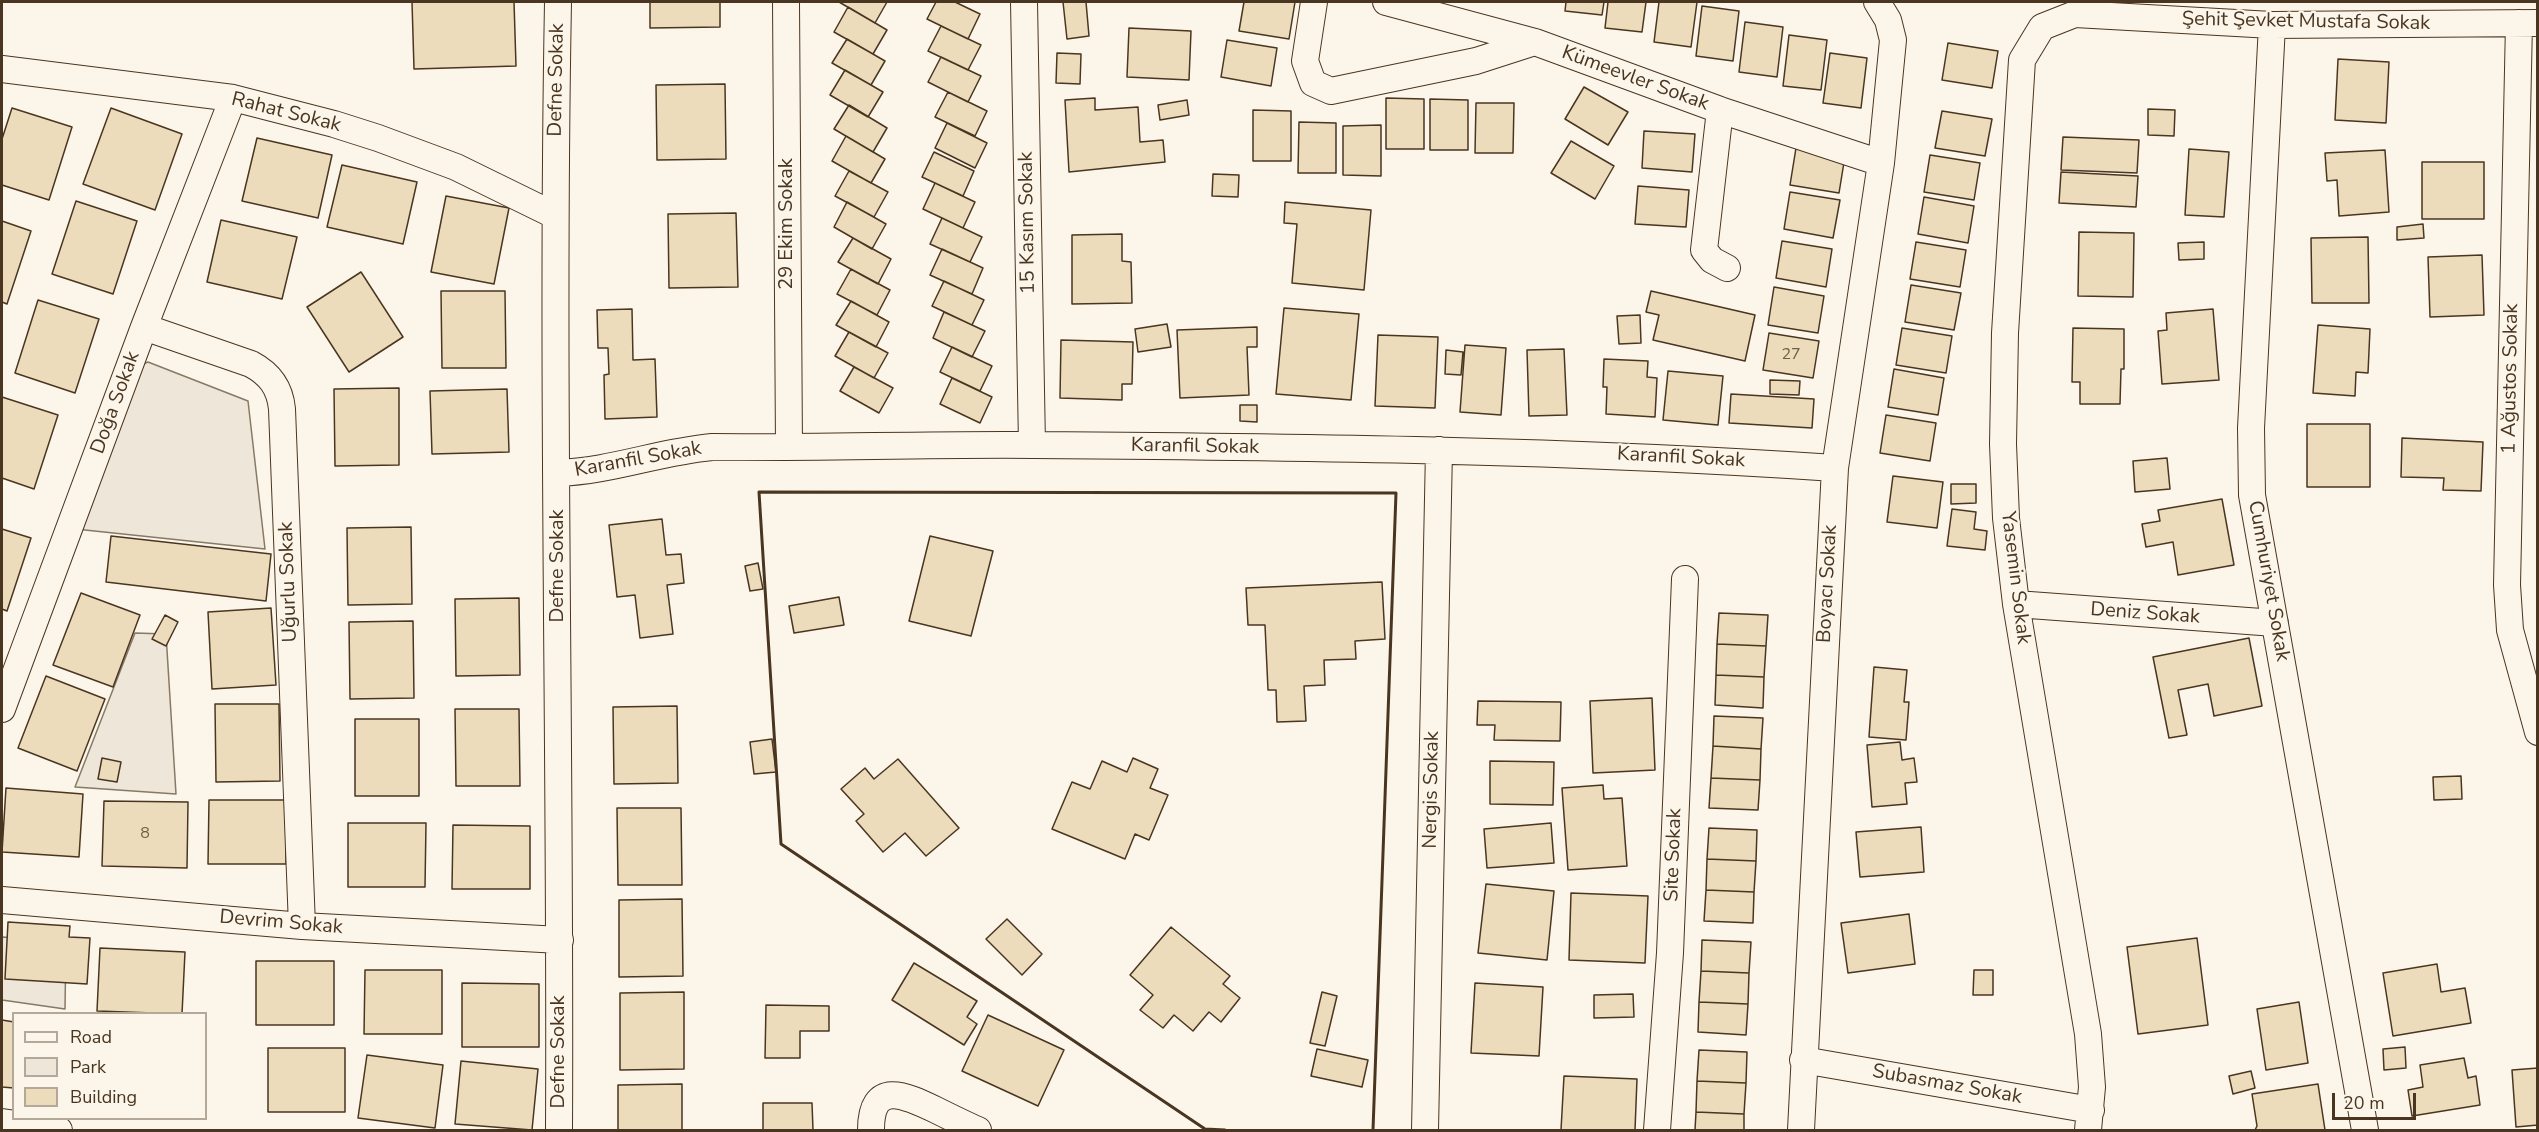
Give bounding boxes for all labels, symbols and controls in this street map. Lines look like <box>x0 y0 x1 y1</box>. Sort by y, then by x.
street label: Şehit Şevket Mustafa Sokak <box>2182 8 2430 36</box>
street label: Defne Sokak <box>544 23 570 137</box>
street label: Kümeevler Sokak <box>1558 41 1712 117</box>
street label: Rahat Sokak <box>229 88 343 138</box>
street label: 15 Kasım Sokak <box>1015 151 1041 295</box>
street label: 29 Ekim Sokak <box>775 158 799 290</box>
street label: 1 Ağustos Sokak <box>2498 303 2524 455</box>
house number: 27 <box>1781 345 1801 365</box>
street label: Doğa Sokak <box>86 348 146 458</box>
street label: Karanfil Sokak <box>1131 434 1259 460</box>
street label: Karanfil Sokak <box>573 437 703 483</box>
street label: Karanfil Sokak <box>1616 443 1746 473</box>
street label: Cumhuriyet Sokak <box>2242 499 2294 663</box>
street label: Defne Sokak <box>546 509 570 623</box>
street label: Yasemin Sokak <box>1995 510 2035 646</box>
street label: Uğurlu Sokak <box>275 521 303 643</box>
street label: Boyacı Sokak <box>1813 524 1843 644</box>
street label: Deniz Sokak <box>2089 598 2201 630</box>
street label: Nergis Sokak <box>1419 731 1445 849</box>
street label: Site Sokak <box>1660 808 1688 902</box>
house number: 8 <box>140 824 150 844</box>
street label: Devrim Sokak <box>218 906 344 940</box>
street label: Defne Sokak <box>547 995 571 1109</box>
legend <box>12 1012 207 1120</box>
text: Road <box>70 1025 112 1049</box>
text: Park <box>70 1055 106 1079</box>
street label: Subasmaz Sokak <box>1870 1060 2024 1110</box>
scale bar <box>2335 1081 2419 1119</box>
text: Building <box>70 1085 137 1109</box>
text: 20 m <box>2343 1091 2385 1115</box>

